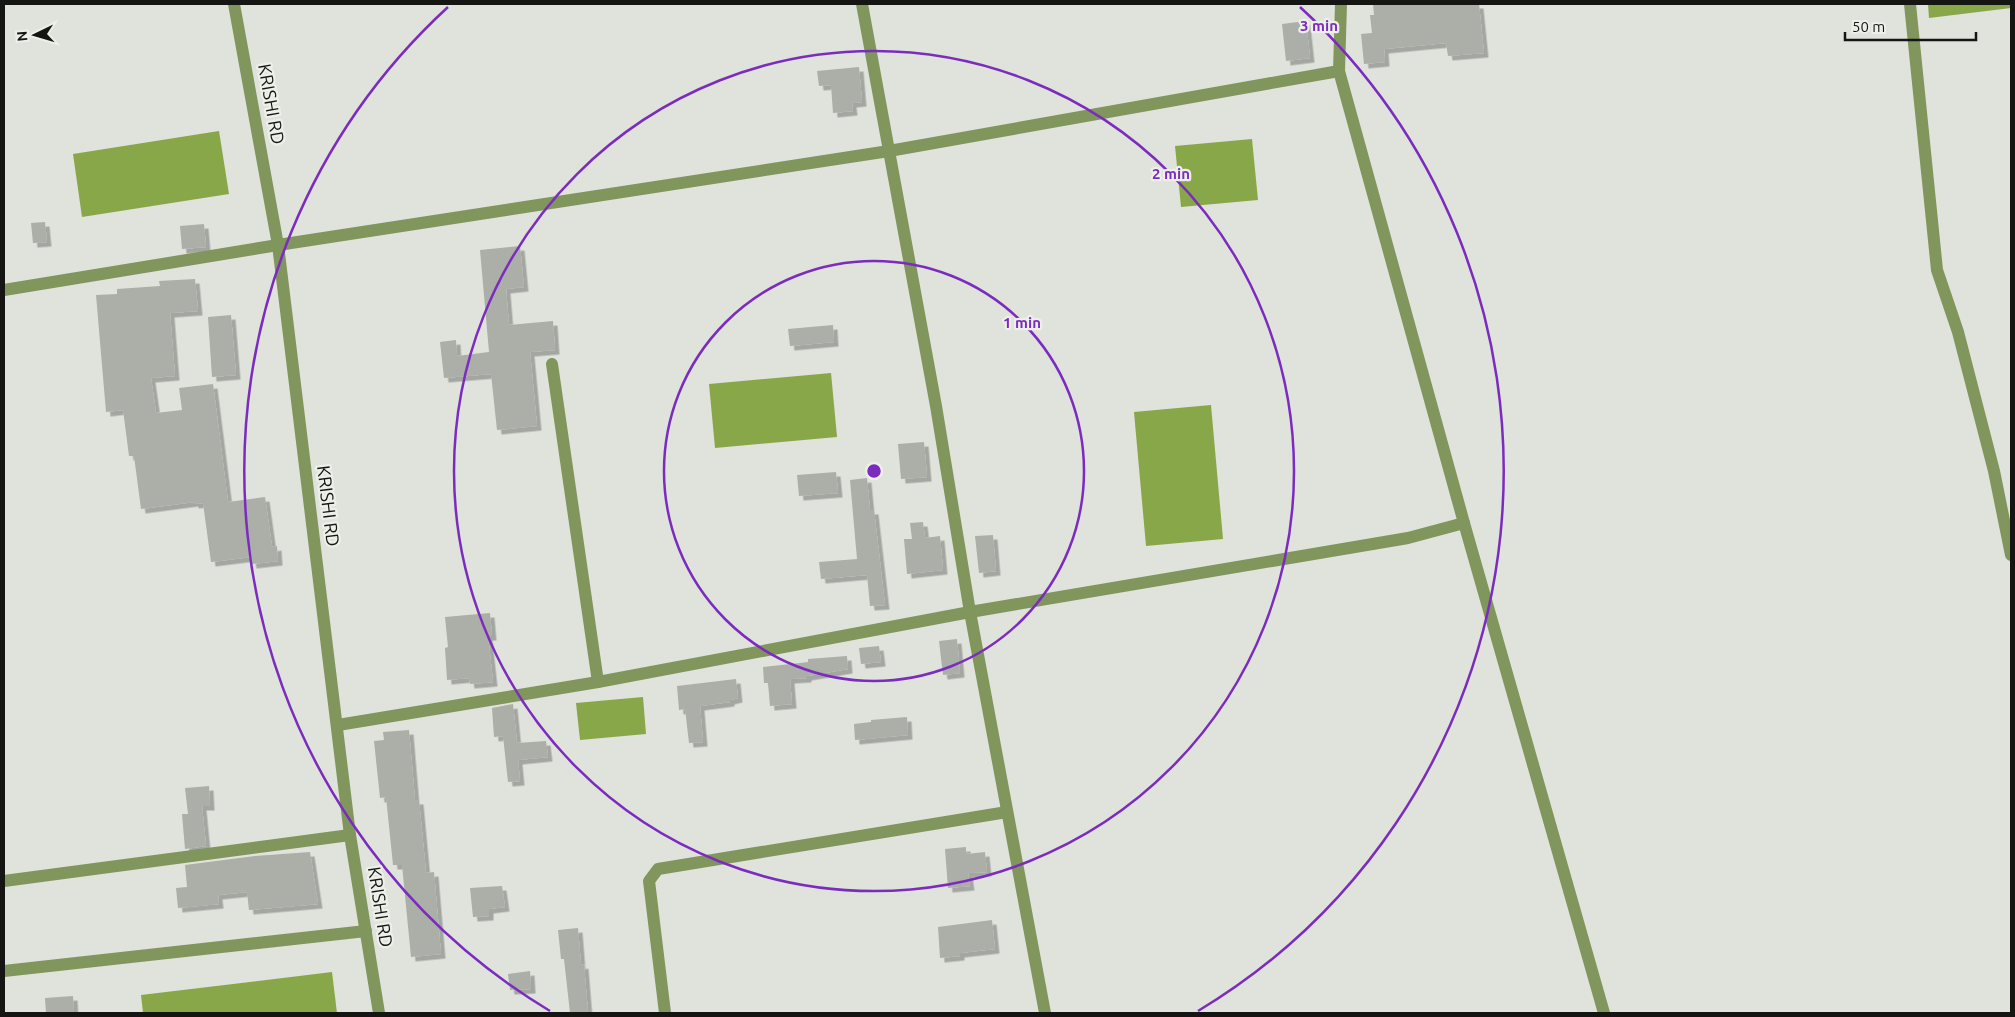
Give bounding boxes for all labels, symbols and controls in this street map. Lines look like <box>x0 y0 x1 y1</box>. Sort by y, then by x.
north arrow <box>10 10 60 60</box>
scale bar <box>1845 10 1976 42</box>
text: 3 min <box>1300 17 1338 34</box>
text: 50 m <box>1852 18 1885 35</box>
text: N <box>14 30 30 42</box>
street label: KRISHI RD <box>255 62 289 146</box>
text: 2 min <box>1152 165 1190 182</box>
text: 1 min <box>1003 314 1041 331</box>
centre of rings <box>865 462 883 480</box>
street label: KRISHI RD <box>314 464 344 548</box>
street label: KRISHI RD <box>365 865 397 949</box>

